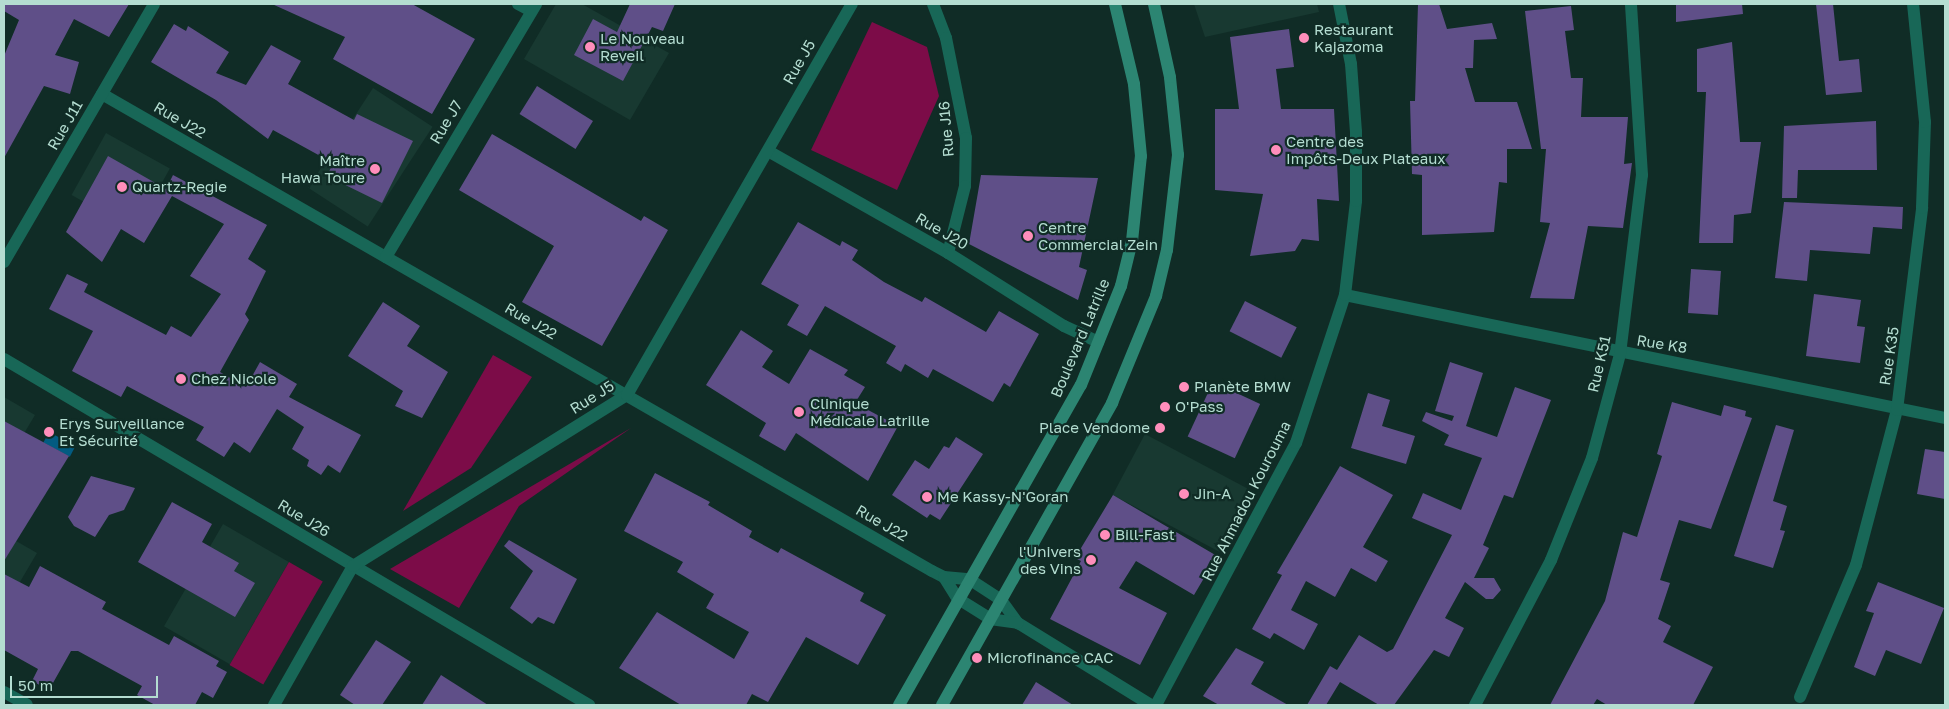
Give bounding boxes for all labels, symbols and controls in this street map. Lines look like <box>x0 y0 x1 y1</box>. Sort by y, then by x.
place label: Restaurant Kajazoma <box>1314 20 1393 55</box>
place label: Le Nouveau Reveil <box>600 29 685 64</box>
marker: Restaurant Kajazoma <box>1298 32 1310 44</box>
street label: Rue J5 <box>779 37 819 87</box>
marker: Le Nouveau Reveil <box>584 41 596 53</box>
street label: Rue J11 <box>44 97 86 153</box>
street label: Rue J7 <box>426 97 466 147</box>
street label: Rue J22 <box>151 98 209 142</box>
street label: Rue J16 <box>935 100 957 158</box>
place label: Centre des Impôts-Deux Plateaux <box>1286 132 1446 167</box>
marker: Centre des Impôts-Deux Plateaux <box>1270 144 1282 156</box>
place label: Maître Hawa Toure <box>281 151 365 186</box>
marker: Maître Hawa Toure <box>369 163 381 175</box>
place label: Quartz-Regie <box>132 178 227 196</box>
marker: Quartz-Regie <box>116 181 128 193</box>
street label: Rue J20 <box>912 209 972 253</box>
place label: Centre Commercial Zein <box>1038 218 1158 253</box>
marker: Centre Commercial Zein <box>1022 230 1034 242</box>
street label: Boulevard Latrille <box>1047 276 1113 400</box>
street label: Rue J22 <box>502 299 560 343</box>
street label: Rue K35 <box>1875 325 1903 387</box>
street label: Rue K8 <box>1635 331 1689 357</box>
street label: Rue K51 <box>1584 334 1614 394</box>
place label: Chez Nicole <box>191 370 276 388</box>
marker: Chez Nicole <box>175 373 187 385</box>
street label: Rue J5 <box>567 377 617 417</box>
place label: Planète BMW <box>1194 378 1291 396</box>
marker: Planète BMW <box>1178 381 1190 393</box>
place label: Clinique Médicale Latrille <box>810 394 930 429</box>
place label: O'Pass <box>1175 398 1223 416</box>
marker: O'Pass <box>1159 401 1171 413</box>
marker: Clinique Médicale Latrille <box>792 405 806 419</box>
place label: Erys Surveillance Et Sécurité <box>59 414 185 449</box>
street label: Rue Ahmadou Kourouma <box>1198 418 1294 584</box>
place label: Place Vendome <box>1039 419 1150 437</box>
marker: Place Vendome <box>1154 422 1166 434</box>
marker: Erys Surveillance Et Sécurité <box>43 426 55 438</box>
place label: Jin-A <box>1194 485 1231 503</box>
place label: Me Kassy-N'Goran <box>937 488 1068 506</box>
marker: Jin-A <box>1178 488 1190 500</box>
marker: Me Kassy-N'Goran <box>921 491 933 503</box>
street label: Rue J26 <box>275 495 333 541</box>
street label: Rue J22 <box>853 501 911 545</box>
place label: Bill-Fast <box>1115 526 1175 544</box>
marker: Bill-Fast <box>1099 529 1111 541</box>
place label: l'Univers des Vins <box>1019 542 1081 577</box>
marker: l'Univers des Vins <box>1085 554 1097 566</box>
place label: Microfinance CAC <box>987 649 1114 667</box>
marker: Microfinance CAC <box>971 652 983 664</box>
scale bar <box>12 666 160 698</box>
text: 50 m <box>18 676 53 694</box>

